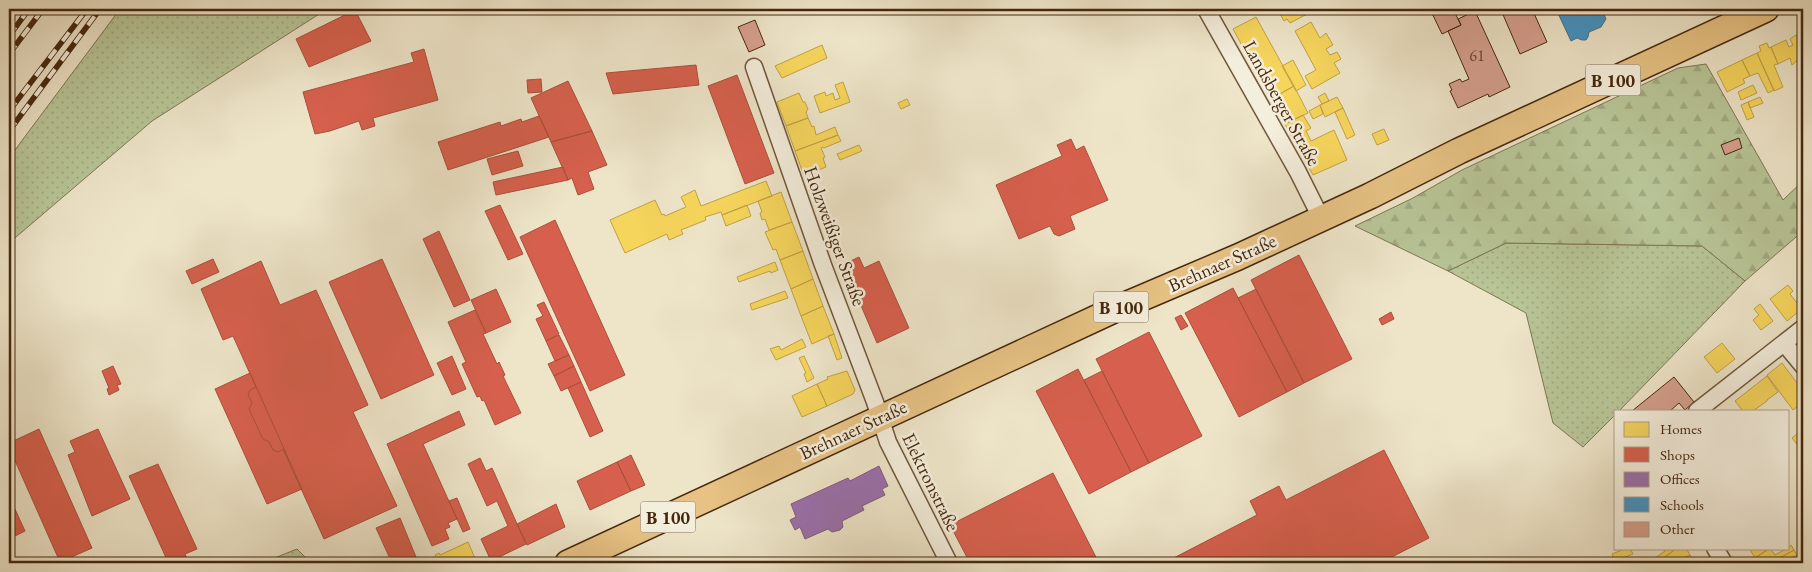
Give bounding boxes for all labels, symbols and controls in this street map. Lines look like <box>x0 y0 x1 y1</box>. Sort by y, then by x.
street label: Landsberger Straße <box>1237 36 1327 170</box>
house number: 61 <box>1469 45 1485 66</box>
road number: B 100 <box>1586 64 1640 96</box>
street label: Holzweißiger Straße <box>798 163 872 309</box>
street label: Brehnaer Straße <box>1164 228 1280 298</box>
road number: B 100 <box>1094 292 1148 322</box>
street label: Brehnaer Straße <box>795 394 911 466</box>
legend <box>1614 410 1790 550</box>
text: Homes <box>1660 419 1702 438</box>
street label: Elektronstraße <box>896 429 966 535</box>
text: Shops <box>1660 445 1695 464</box>
text: Offices <box>1660 469 1700 488</box>
text: Schools <box>1660 495 1704 514</box>
road number: B 100 <box>640 502 696 532</box>
text: Other <box>1660 519 1695 538</box>

